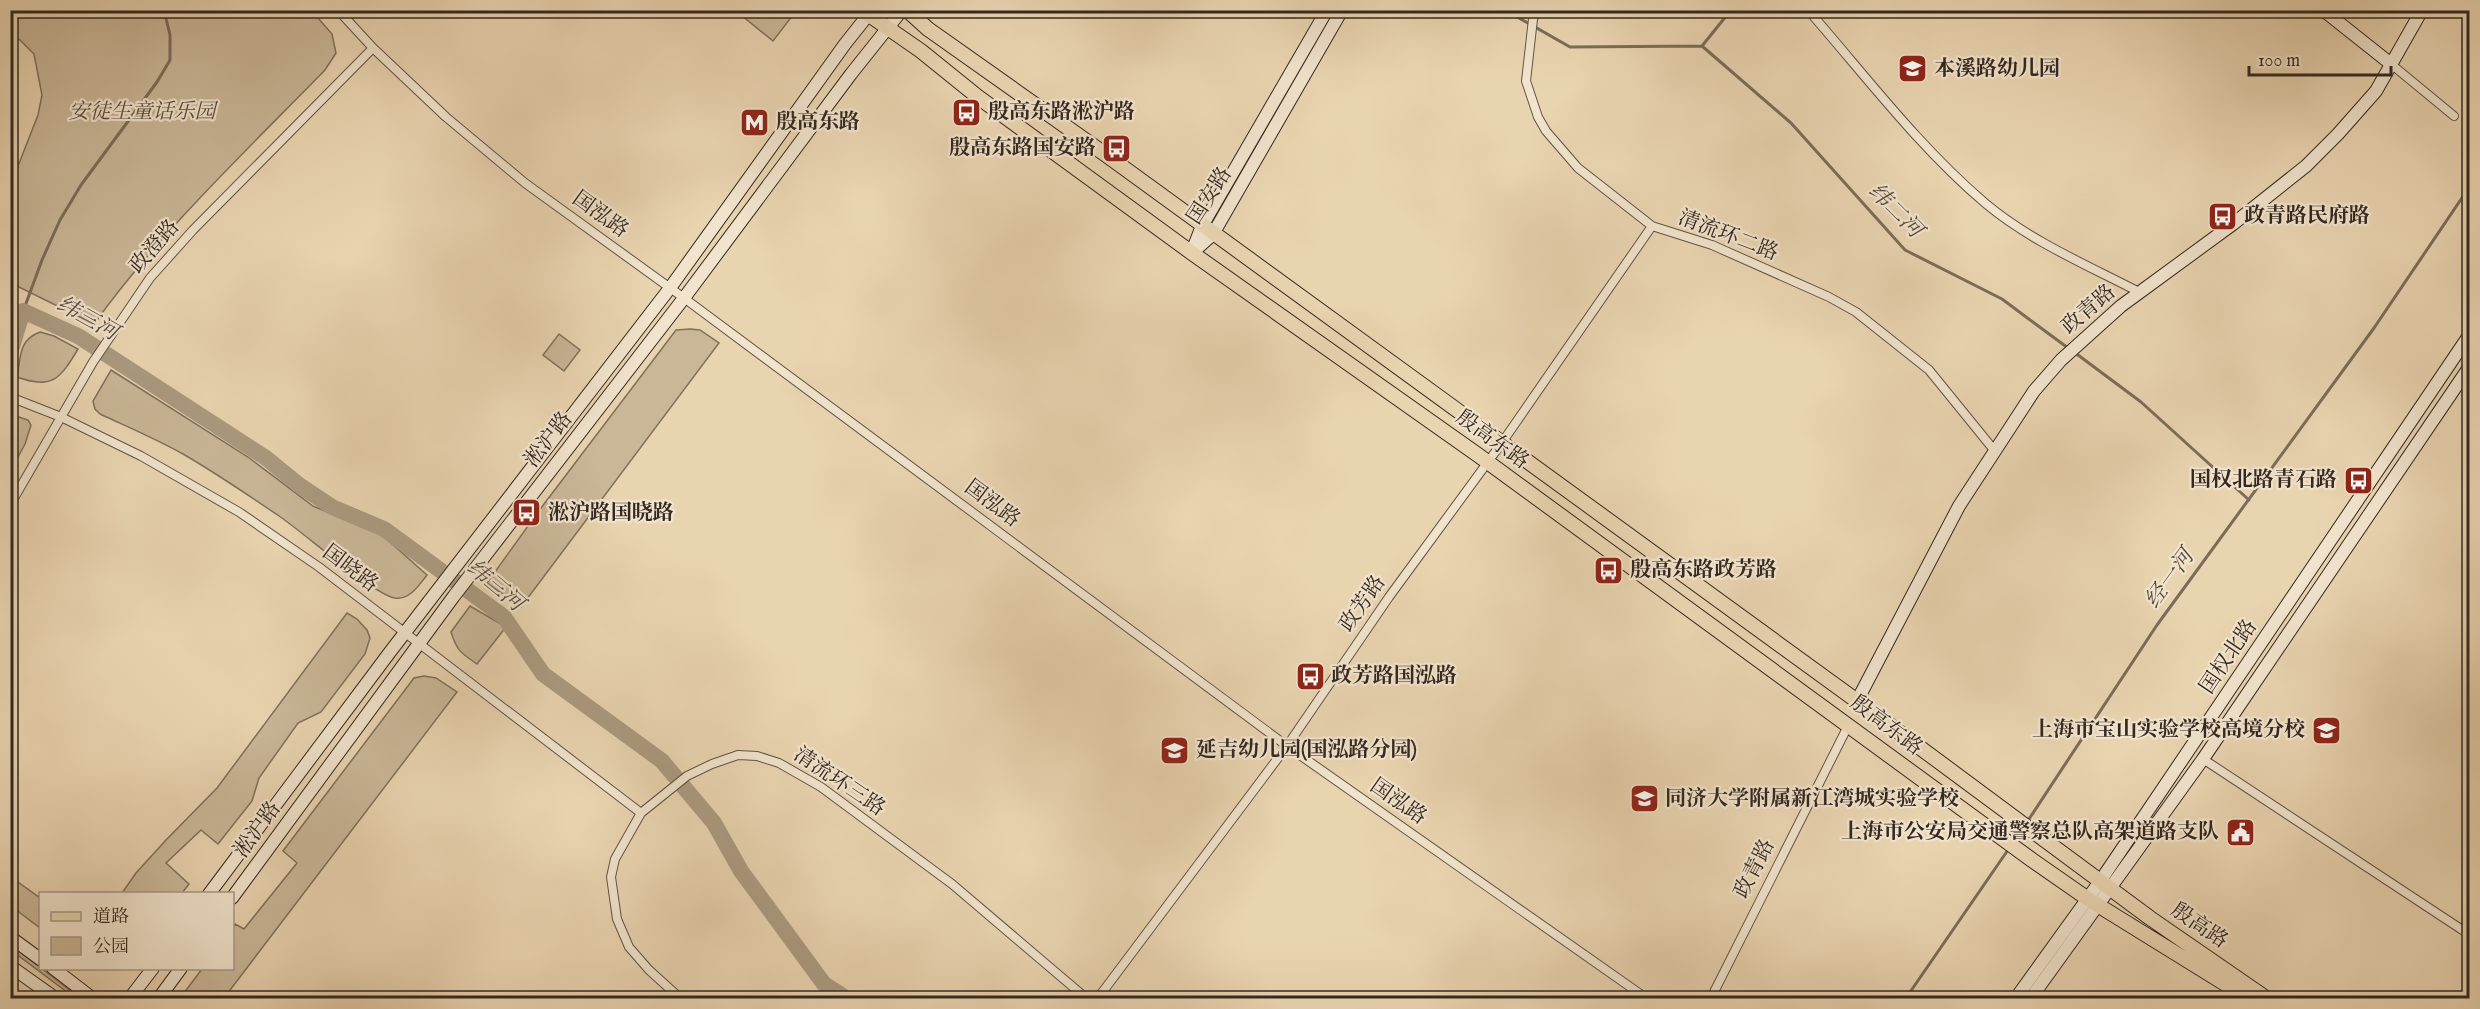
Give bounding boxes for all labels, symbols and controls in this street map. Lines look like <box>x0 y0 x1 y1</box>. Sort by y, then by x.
scale bar <box>2249 39 2392 77</box>
text: 100 m <box>2258 50 2300 73</box>
school or university icon: 本溪路幼儿园 <box>1897 53 1929 85</box>
place label: 本溪路幼儿园 <box>1934 56 2060 83</box>
bus stop icon: 殷高东路淞沪路 <box>951 96 983 128</box>
park label: 安徒生童话乐园 <box>69 99 218 126</box>
place label: 殷高东路淞沪路 <box>988 99 1135 126</box>
metro station icon: 殷高东路 <box>739 106 771 138</box>
place label: 殷高东路 <box>776 109 860 136</box>
bus stop icon: 殷高东路国安路 <box>1101 132 1133 164</box>
place label: 殷高东路国安路 <box>949 135 1096 162</box>
street label: 国安路 <box>1182 162 1238 230</box>
water label: 纬二河 <box>1862 178 1931 247</box>
street label: 国泓路 <box>567 186 633 244</box>
bus stop icon: 政青路民府路 <box>2207 200 2239 232</box>
place label: 政青路民府路 <box>2244 203 2370 230</box>
street label: 清流环二路 <box>1674 205 1782 267</box>
street label: 政澄路 <box>124 214 186 280</box>
street label: 政青路 <box>2056 279 2122 341</box>
water label: 纬三河 <box>51 291 126 349</box>
street label: 殷高东路 <box>1450 404 1534 476</box>
street label: 淞沪路 <box>519 407 579 473</box>
bus stop icon: 国权北路青石路 <box>2342 464 2374 496</box>
place label: 国权北路青石路 <box>2190 467 2337 494</box>
street label: 国泓路 <box>959 474 1025 534</box>
bus stop icon: 淞沪路国晓路 <box>511 497 543 529</box>
place label: 淞沪路国晓路 <box>548 500 674 527</box>
street label: 国晓路 <box>317 539 383 599</box>
water label: 经一河 <box>2139 541 2203 614</box>
water label: 纬三河 <box>461 554 532 621</box>
bus stop icon: 殷高东路政芳路 <box>1593 554 1625 586</box>
place label: 殷高东路政芳路 <box>1630 557 1777 584</box>
street label: 政芳路 <box>1334 570 1392 638</box>
street label: 国权北路 <box>2194 615 2264 699</box>
bus stop icon: 政芳路国泓路 <box>1294 660 1326 692</box>
place label: 政芳路国泓路 <box>1331 663 1457 690</box>
street label: 殷高东路 <box>1844 690 1928 762</box>
school or university icon: 上海市宝山实验学校高境分校 <box>2310 714 2342 746</box>
place label: 上海市宝山实验学校高境分校 <box>2032 717 2305 744</box>
school or university icon: 延吉幼儿园(国泓路分园) <box>1159 734 1191 766</box>
place label: 延吉幼儿园(国泓路分园) <box>1196 737 1417 764</box>
street label: 清流环三路 <box>788 741 890 823</box>
street label: 国泓路 <box>1364 773 1432 831</box>
school or university icon: 同济大学附属新江湾城实验学校 <box>1628 783 1660 815</box>
place label: 同济大学附属新江湾城实验学校 <box>1665 786 1959 813</box>
street label: 淞沪路 <box>229 797 287 863</box>
public building icon: 上海市公安局交通警察总队高架道路支队 <box>2224 816 2256 848</box>
place label: 上海市公安局交通警察总队高架道路支队 <box>1841 819 2219 846</box>
street label: 政青路 <box>1729 835 1781 903</box>
legend <box>39 892 234 970</box>
street label: 殷高路 <box>2165 897 2233 955</box>
text: 道路 <box>93 906 129 929</box>
text: 公园 <box>93 936 129 959</box>

